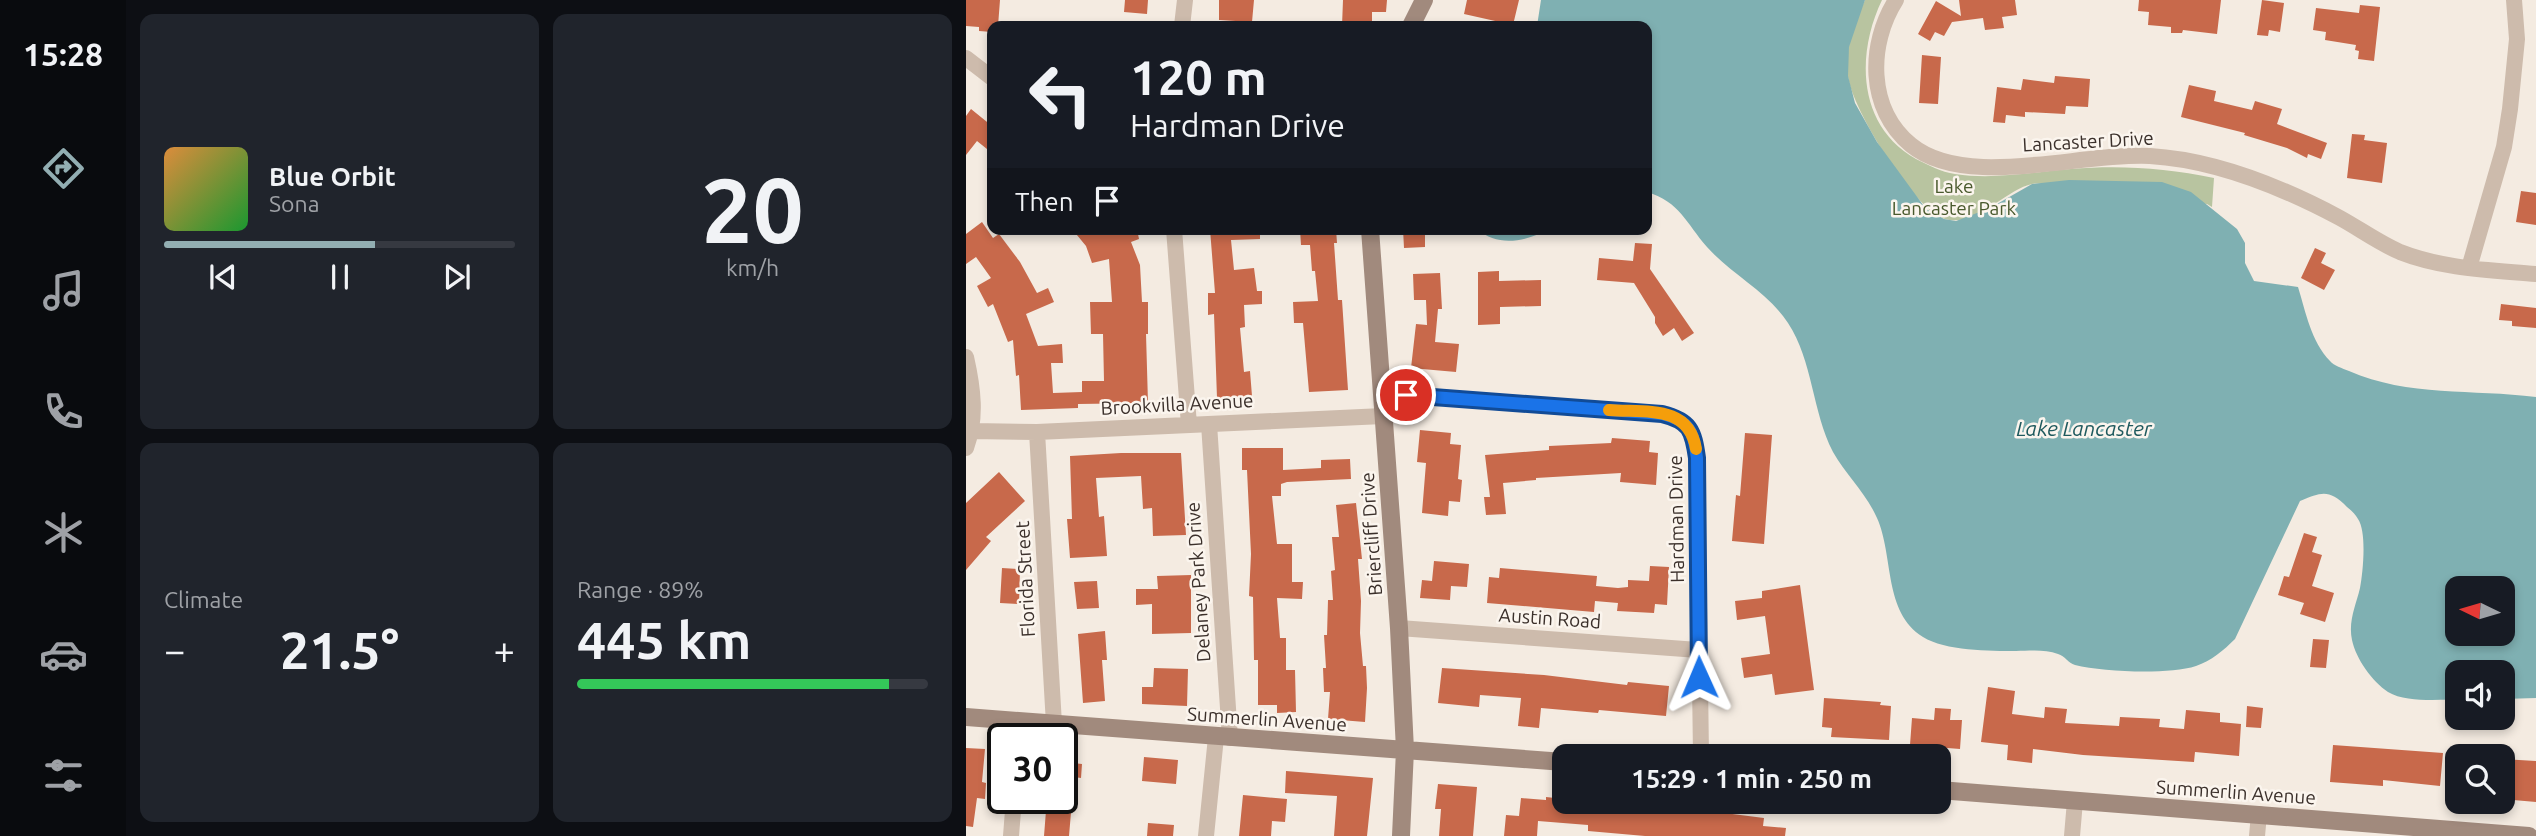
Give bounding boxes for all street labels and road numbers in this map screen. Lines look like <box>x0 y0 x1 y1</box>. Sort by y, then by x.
street label: Lancaster Drive <box>2022 127 2154 155</box>
street label: Brookvilla Avenue <box>1100 389 1254 419</box>
street label: Hardman Drive <box>1664 455 1688 583</box>
street label: Briercliff Drive <box>1356 472 1386 596</box>
street label: Delaney Park Drive <box>1181 501 1215 663</box>
street label: Florida Street <box>1011 520 1039 638</box>
street label: Austin Road <box>1498 603 1602 633</box>
street label: Summerlin Avenue <box>1186 702 1348 736</box>
street label: Summerlin Avenue <box>2155 775 2317 809</box>

